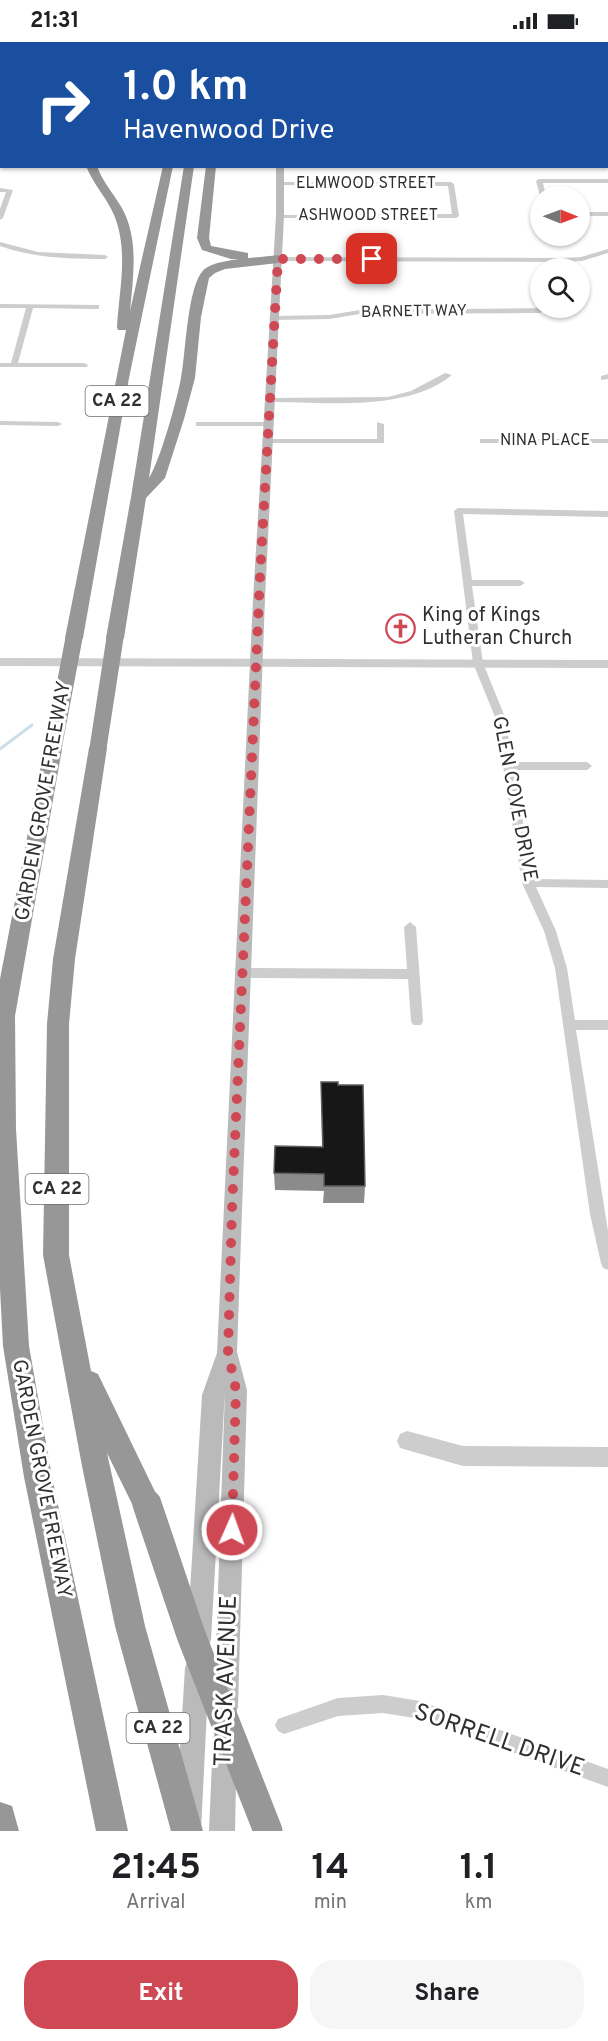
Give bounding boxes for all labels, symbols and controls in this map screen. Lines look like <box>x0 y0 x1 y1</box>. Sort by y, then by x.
text: 21:31 <box>30 8 80 35</box>
text: 1.0 km <box>123 62 249 115</box>
icon: right <box>24 66 102 144</box>
text: Havenwood Drive <box>123 114 334 148</box>
street label: ELMWOOD STREET <box>296 174 436 194</box>
north arrow <box>530 186 590 246</box>
map controls <box>530 186 590 318</box>
street label: ASHWOOD STREET <box>298 206 438 226</box>
pin <box>346 233 397 284</box>
icon: arrive <box>355 242 388 275</box>
button: search <box>530 258 590 318</box>
street label: BARNETT WAY <box>361 301 467 323</box>
road number: CA 22 <box>86 386 148 416</box>
street label: NINA PLACE <box>500 431 590 451</box>
place label: King of Kings Lutheran Church <box>422 603 572 652</box>
church icon: King of Kings Lutheran Church <box>385 612 417 644</box>
street label: GARDEN GROVE FREEWAY <box>10 679 78 923</box>
street label: GLEN COVE DRIVE <box>485 714 543 884</box>
road number: CA 22 <box>26 1174 88 1204</box>
street label: GARDEN GROVE FREEWAY <box>5 1357 77 1601</box>
position arrow <box>200 1498 264 1562</box>
street label: TRASK AVENUE <box>209 1595 245 1767</box>
street label: SORRELL DRIVE <box>410 1698 588 1784</box>
road number: CA 22 <box>126 1713 190 1743</box>
text: 21:45 <box>111 1846 201 1892</box>
text: 14 <box>311 1846 349 1892</box>
text: 1.1 <box>460 1846 497 1892</box>
text: Arrival <box>126 1890 186 1916</box>
text: min <box>314 1890 347 1916</box>
text: km <box>465 1890 492 1916</box>
button: Exit <box>24 1960 298 2029</box>
button: Share <box>310 1960 584 2029</box>

